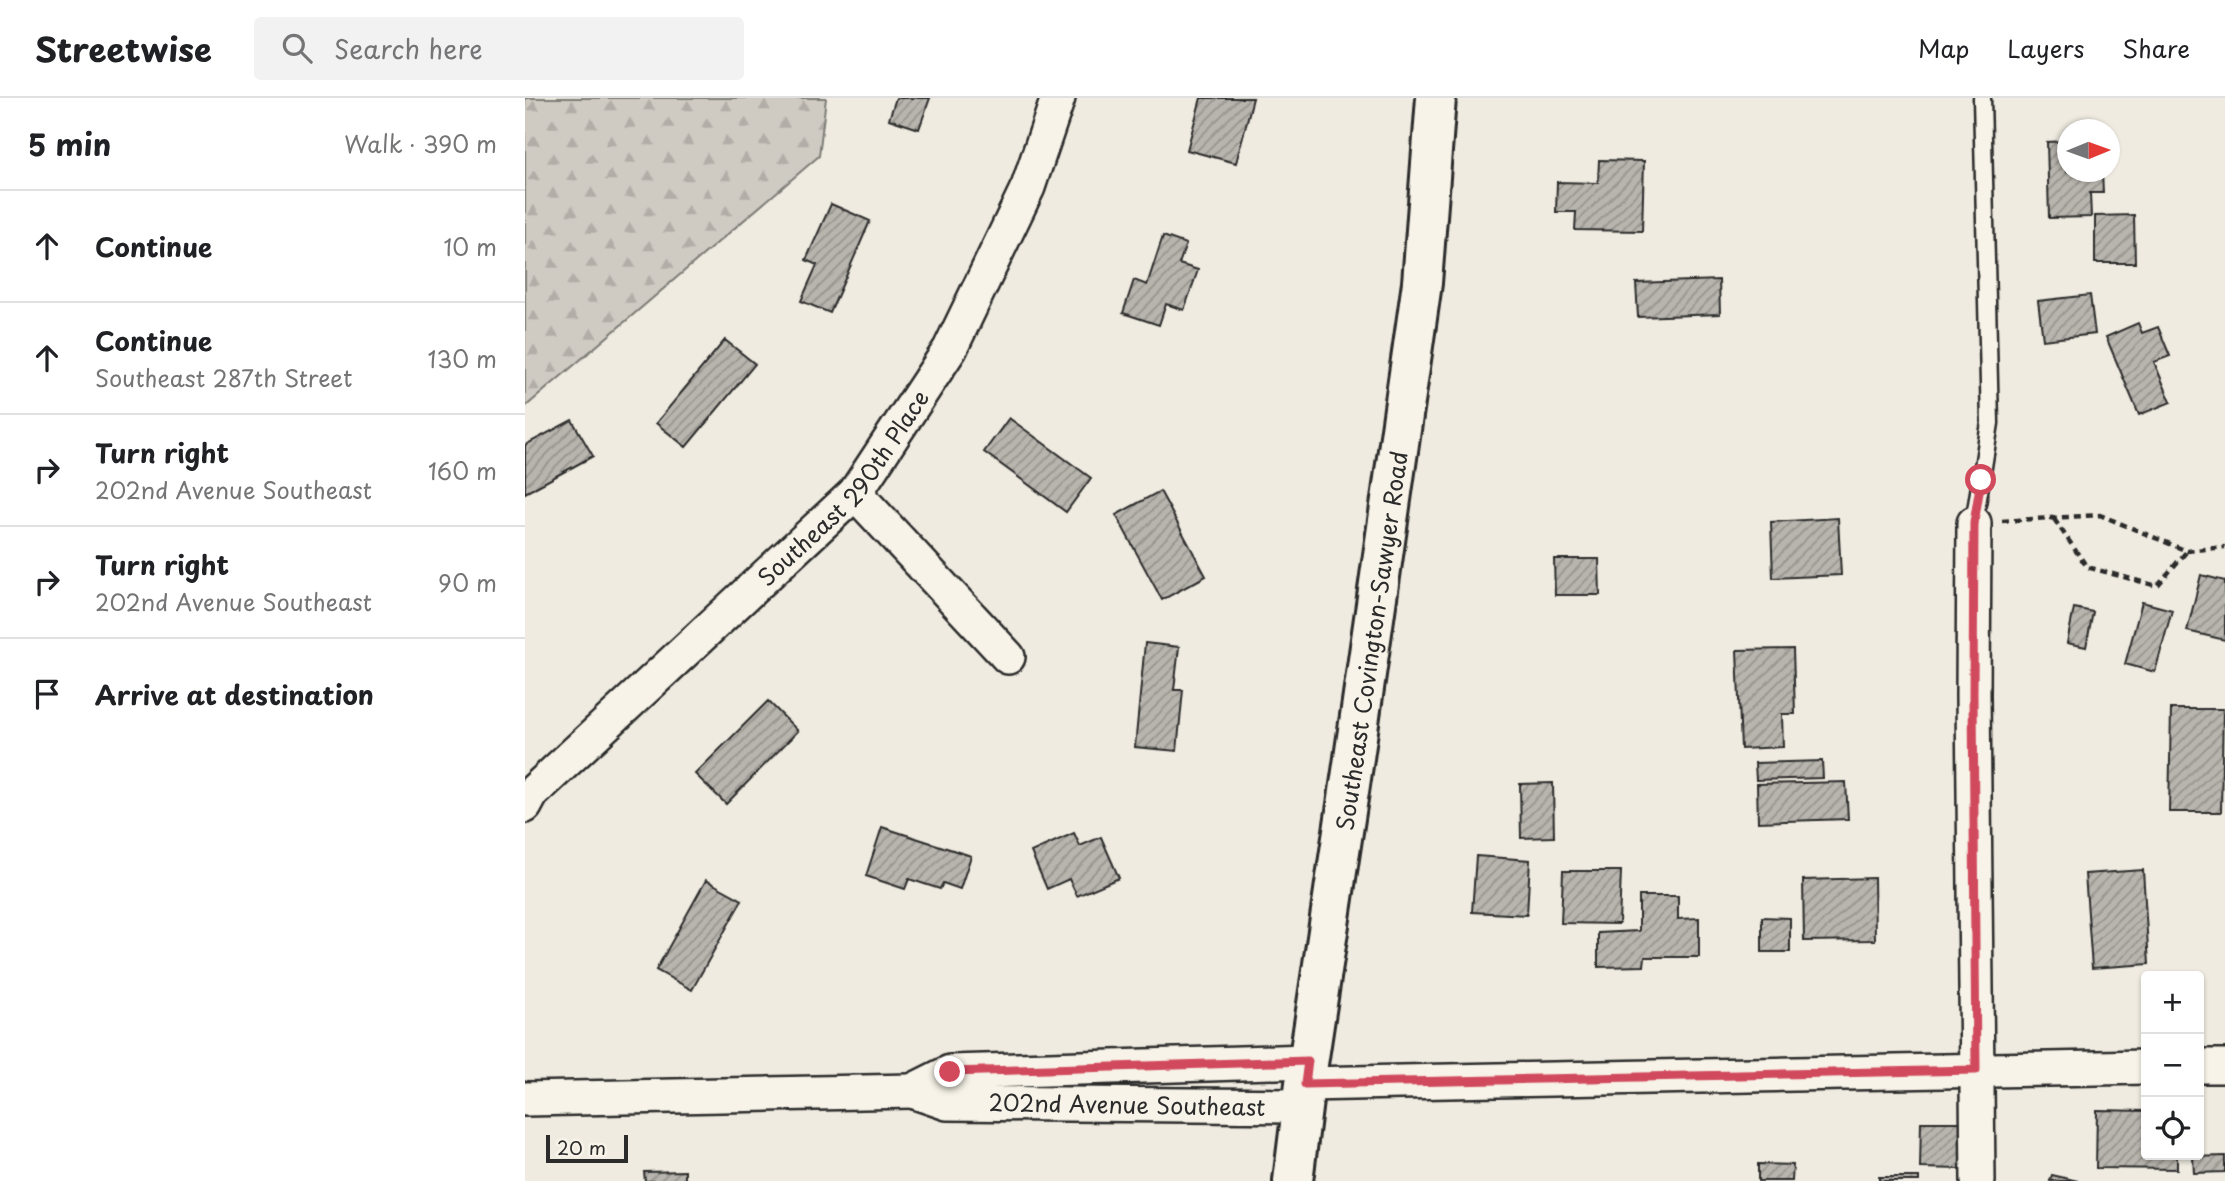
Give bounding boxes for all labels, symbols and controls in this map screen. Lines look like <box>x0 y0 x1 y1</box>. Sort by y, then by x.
search box <box>254 17 744 80</box>
text: Streetwise <box>35 23 212 73</box>
icon: search <box>278 29 316 67</box>
text: Search here <box>334 29 483 68</box>
text: Map <box>1918 30 1969 66</box>
text: Layers <box>2007 30 2084 66</box>
text: Share <box>2122 30 2190 66</box>
north arrow <box>2057 119 2120 182</box>
text: 5 min <box>28 121 111 166</box>
text: Walk · 390 m <box>344 126 497 161</box>
icon: ahead <box>28 227 66 265</box>
text: Continue <box>95 227 212 266</box>
text: 10 m <box>443 229 497 264</box>
text: Continue <box>95 321 212 360</box>
icon: ahead <box>28 339 66 377</box>
text: 130 m <box>427 341 497 376</box>
text: Southeast 287th Street <box>95 360 353 395</box>
street label: Southeast 290th Place <box>749 382 936 593</box>
text: Turn right <box>95 433 229 472</box>
street label: Southeast Covington-Sawyer Road <box>1326 449 1415 833</box>
icon: right <box>28 451 66 489</box>
text: 160 m <box>428 453 497 488</box>
route start <box>1965 464 1996 495</box>
text: 202nd Avenue Southeast <box>95 472 372 507</box>
text: Turn right <box>95 545 229 584</box>
icon: right <box>28 563 66 601</box>
text: 90 m <box>438 565 497 600</box>
text: 202nd Avenue Southeast <box>95 584 372 619</box>
icon: arrive <box>28 675 66 713</box>
text: Arrive at destination <box>95 675 374 714</box>
map controls <box>2141 971 2204 1160</box>
button: + <box>2141 971 2204 1034</box>
button: − <box>2141 1034 2204 1097</box>
route end <box>934 1056 965 1087</box>
street label: 202nd Avenue Southeast <box>988 1084 1266 1124</box>
button: locate <box>2141 1097 2204 1160</box>
scale bar <box>546 1132 628 1164</box>
text: 20 m <box>557 1133 606 1161</box>

